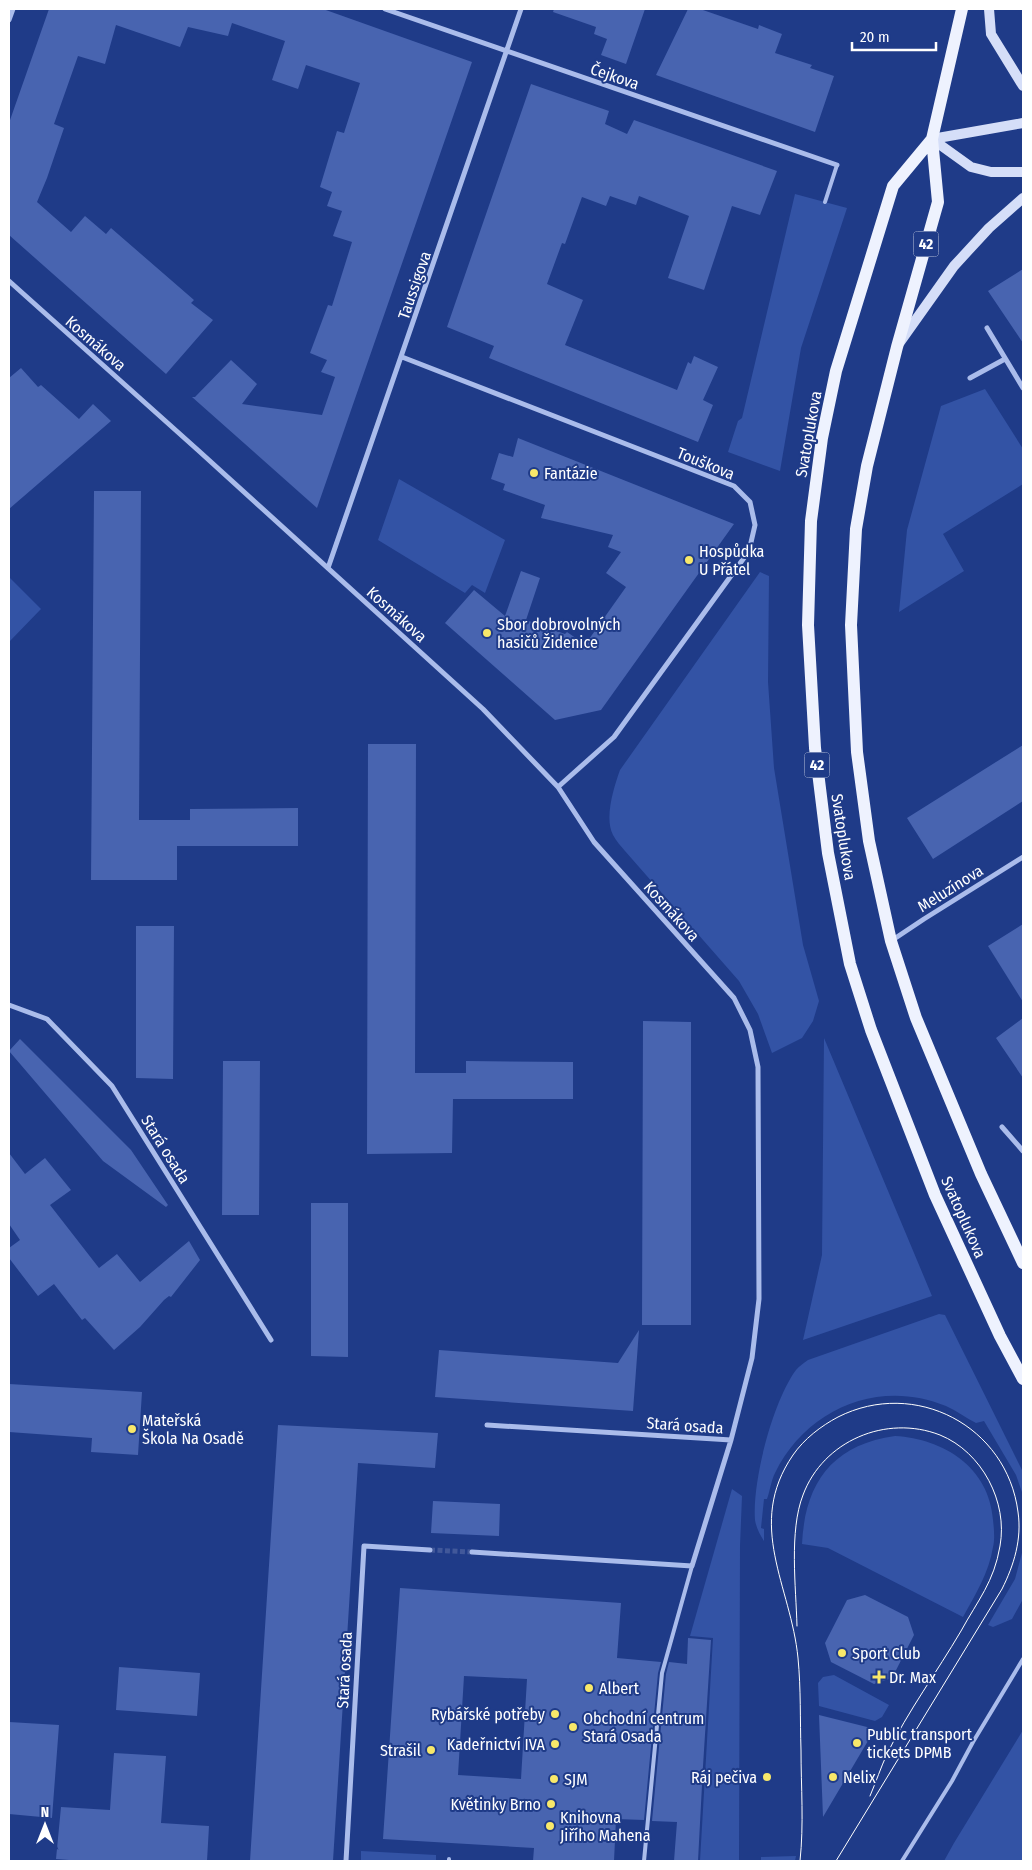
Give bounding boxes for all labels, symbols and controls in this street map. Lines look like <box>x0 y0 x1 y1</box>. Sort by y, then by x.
scale bar <box>852 20 936 52</box>
text: 20 m <box>860 28 890 46</box>
street label: Čejkova <box>588 58 642 94</box>
road number: 42 <box>914 232 938 256</box>
street label: Taussigova <box>394 248 435 322</box>
street label: Kosmákova <box>61 312 130 375</box>
street label: Svatoplukova <box>792 389 825 479</box>
street label: Touškova <box>674 443 738 484</box>
place label: Fantázie <box>544 464 598 483</box>
marker: Fantázie <box>528 467 540 479</box>
place label: Hospůdka U Přátel <box>699 542 765 579</box>
marker: Hospůdka U Přátel <box>683 554 695 566</box>
street label: Kosmákova <box>363 583 431 646</box>
place label: Sbor dobrovolných hasičů Židenice <box>497 615 621 652</box>
marker: Sbor dobrovolných hasičů Židenice <box>481 627 493 639</box>
road number: 42 <box>804 752 830 778</box>
street label: Svatoplukova <box>827 792 860 882</box>
street label: Meluzínova <box>914 861 987 916</box>
street label: Kosmákova <box>640 877 704 945</box>
street label: Stará osada <box>137 1112 194 1187</box>
street label: Svatoplukova <box>937 1173 990 1261</box>
place label: Mateřská Škola Na Osadě <box>142 1411 244 1448</box>
street label: Stará osada <box>646 1413 724 1438</box>
marker: Mateřská Škola Na Osadě <box>126 1423 138 1435</box>
street label: Stará osada <box>333 1631 356 1709</box>
place label: Sport Club <box>852 1644 921 1663</box>
marker: Sport Club <box>836 1647 848 1659</box>
place label: Dr. Max <box>889 1668 936 1687</box>
marker: Dr. Max <box>873 1671 885 1683</box>
place label: Albert <box>599 1679 640 1698</box>
marker: Albert <box>583 1682 595 1694</box>
place label: Rybářské potřeby <box>431 1705 546 1724</box>
marker: Rybářské potřeby <box>549 1708 561 1720</box>
place label: Obchodní centrum Stará Osada <box>583 1709 704 1746</box>
marker: Obchodní centrum Stará Osada <box>567 1721 579 1733</box>
place label: Public transport tickets DPMB <box>867 1725 973 1762</box>
place label: Kadeřnictví IVA <box>447 1735 546 1754</box>
marker: Public transport tickets DPMB <box>851 1737 863 1749</box>
marker: Kadeřnictví IVA <box>549 1738 561 1750</box>
place label: Strašil <box>380 1741 421 1760</box>
marker: Strašil <box>425 1744 437 1756</box>
place label: Ráj pečiva <box>691 1768 757 1787</box>
place label: Nelix <box>843 1768 876 1787</box>
place label: SJM <box>564 1770 588 1789</box>
marker: Ráj pečiva <box>761 1771 773 1783</box>
marker: Nelix <box>827 1771 839 1783</box>
marker: SJM <box>548 1773 560 1785</box>
place label: Květinky Brno <box>450 1795 541 1814</box>
marker: Květinky Brno <box>545 1798 557 1810</box>
north arrow <box>20 1800 70 1850</box>
text: N <box>41 1804 49 1821</box>
place label: Knihovna Jiřího Mahena <box>560 1808 651 1845</box>
marker: Knihovna Jiřího Mahena <box>544 1820 556 1832</box>

